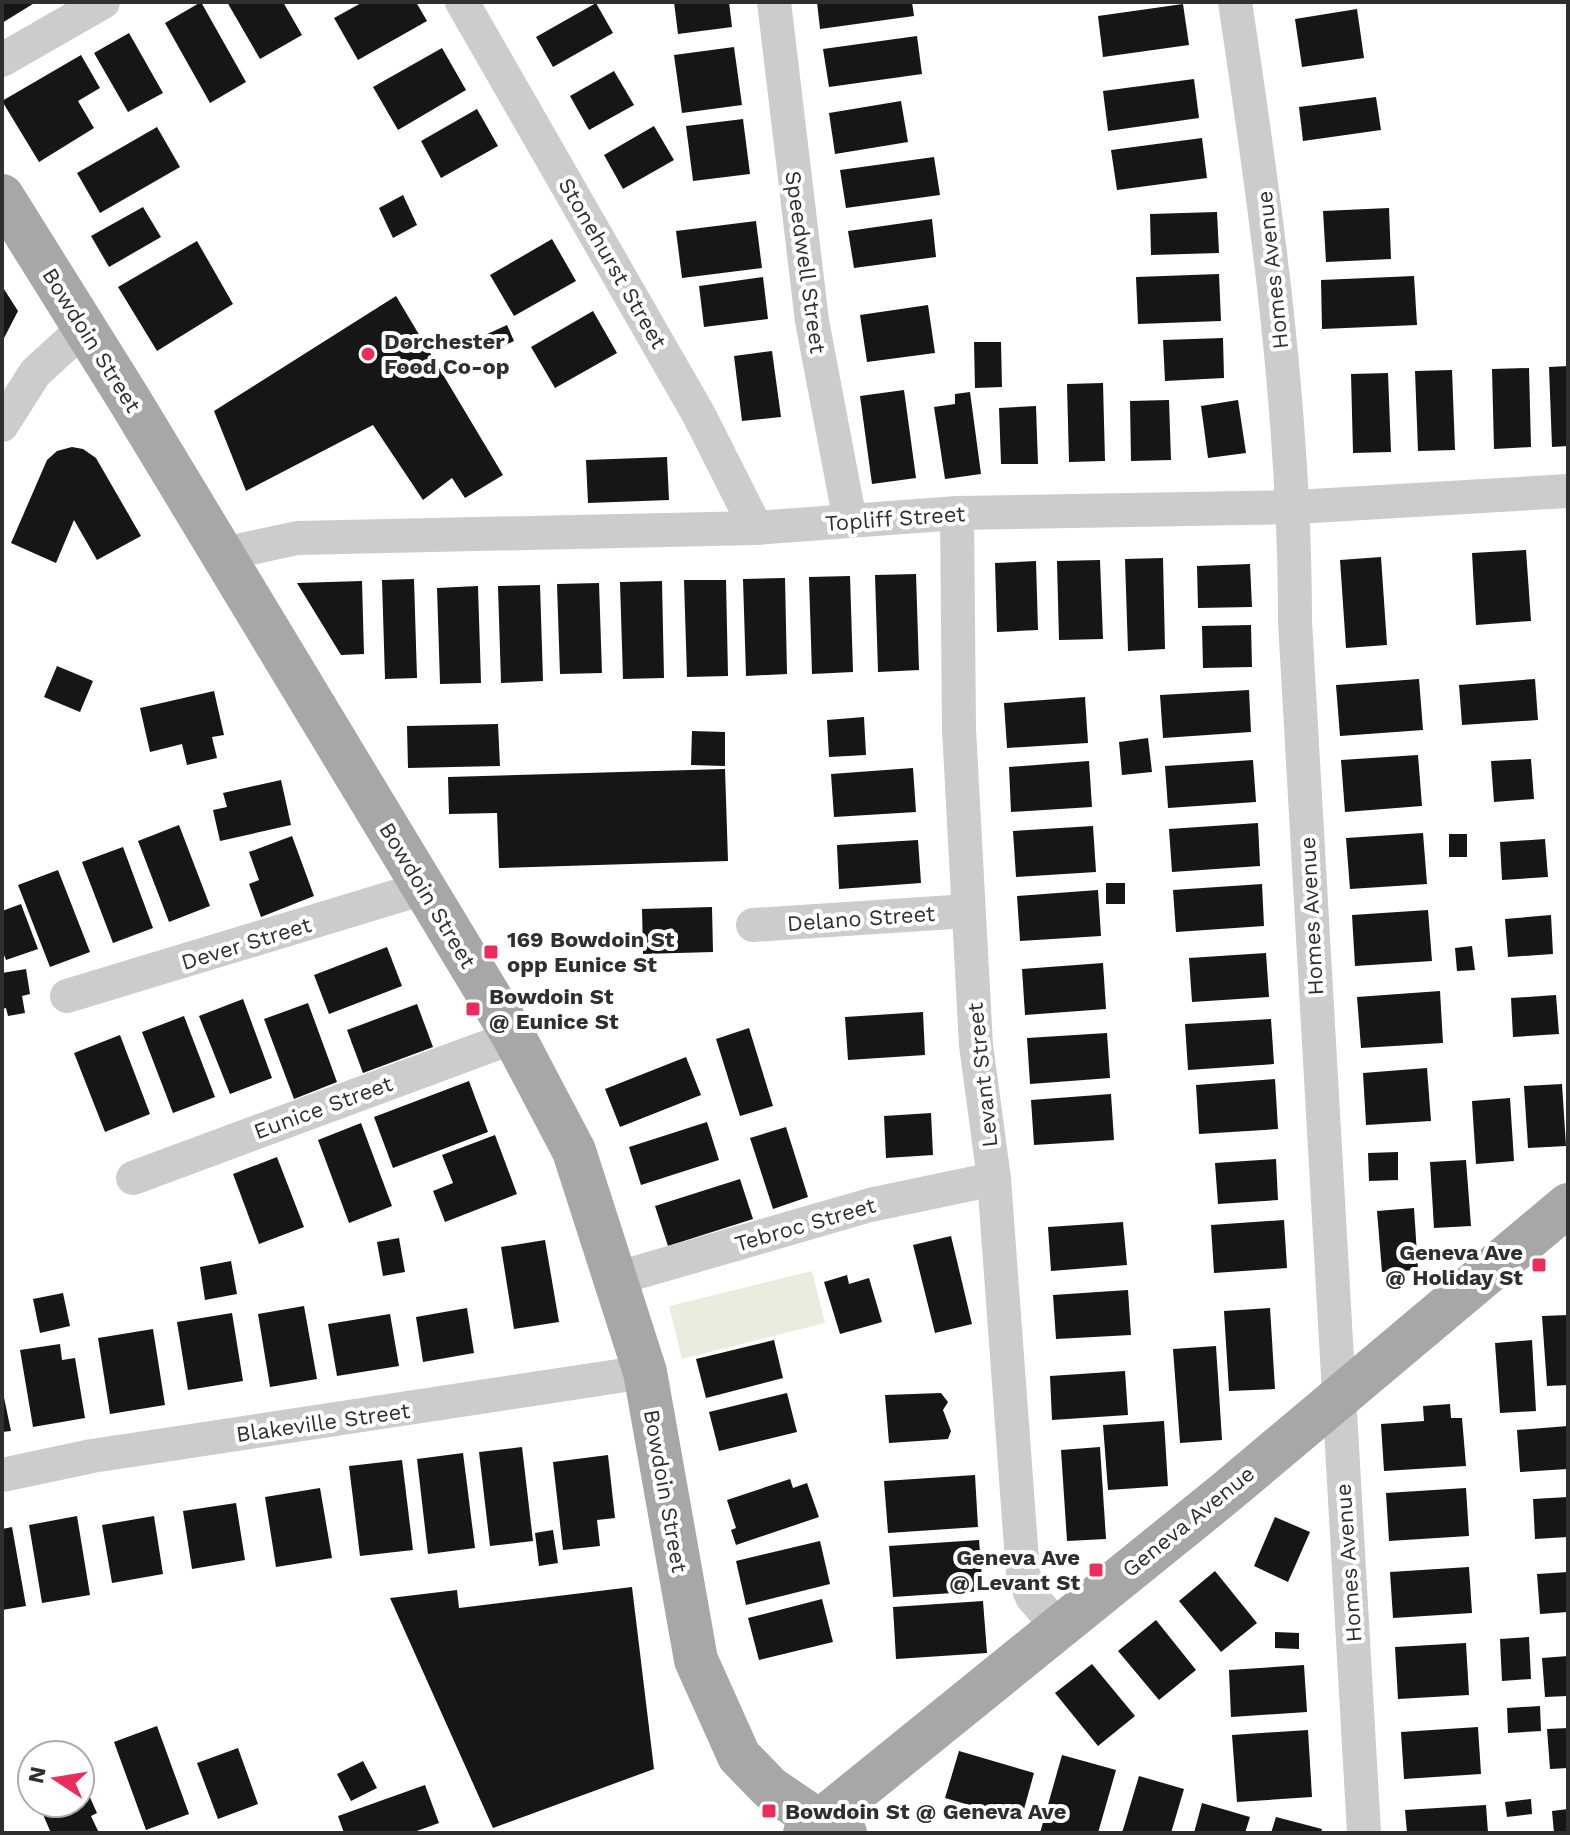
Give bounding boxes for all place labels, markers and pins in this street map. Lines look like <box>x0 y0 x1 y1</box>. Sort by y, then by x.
place label: Dorchester Food Co-op <box>384 329 510 379</box>
marker: Dorchester Food Co-op <box>359 345 377 363</box>
place label: 169 Bowdoin St opp Eunice St <box>507 927 675 977</box>
marker: 169 Bowdoin St opp Eunice St <box>482 943 500 961</box>
place label: Bowdoin St @ Eunice St <box>489 984 619 1034</box>
marker: Bowdoin St @ Eunice St <box>464 1000 482 1018</box>
place label: Geneva Ave @ Holiday St <box>1385 1240 1523 1290</box>
marker: Geneva Ave @ Holiday St <box>1530 1256 1548 1274</box>
place label: Geneva Ave @ Levant St <box>950 1545 1080 1595</box>
marker: Geneva Ave @ Levant St <box>1087 1561 1105 1579</box>
place label: Bowdoin St @ Geneva Ave <box>785 1799 1066 1824</box>
marker: Bowdoin St @ Geneva Ave <box>760 1802 778 1820</box>

